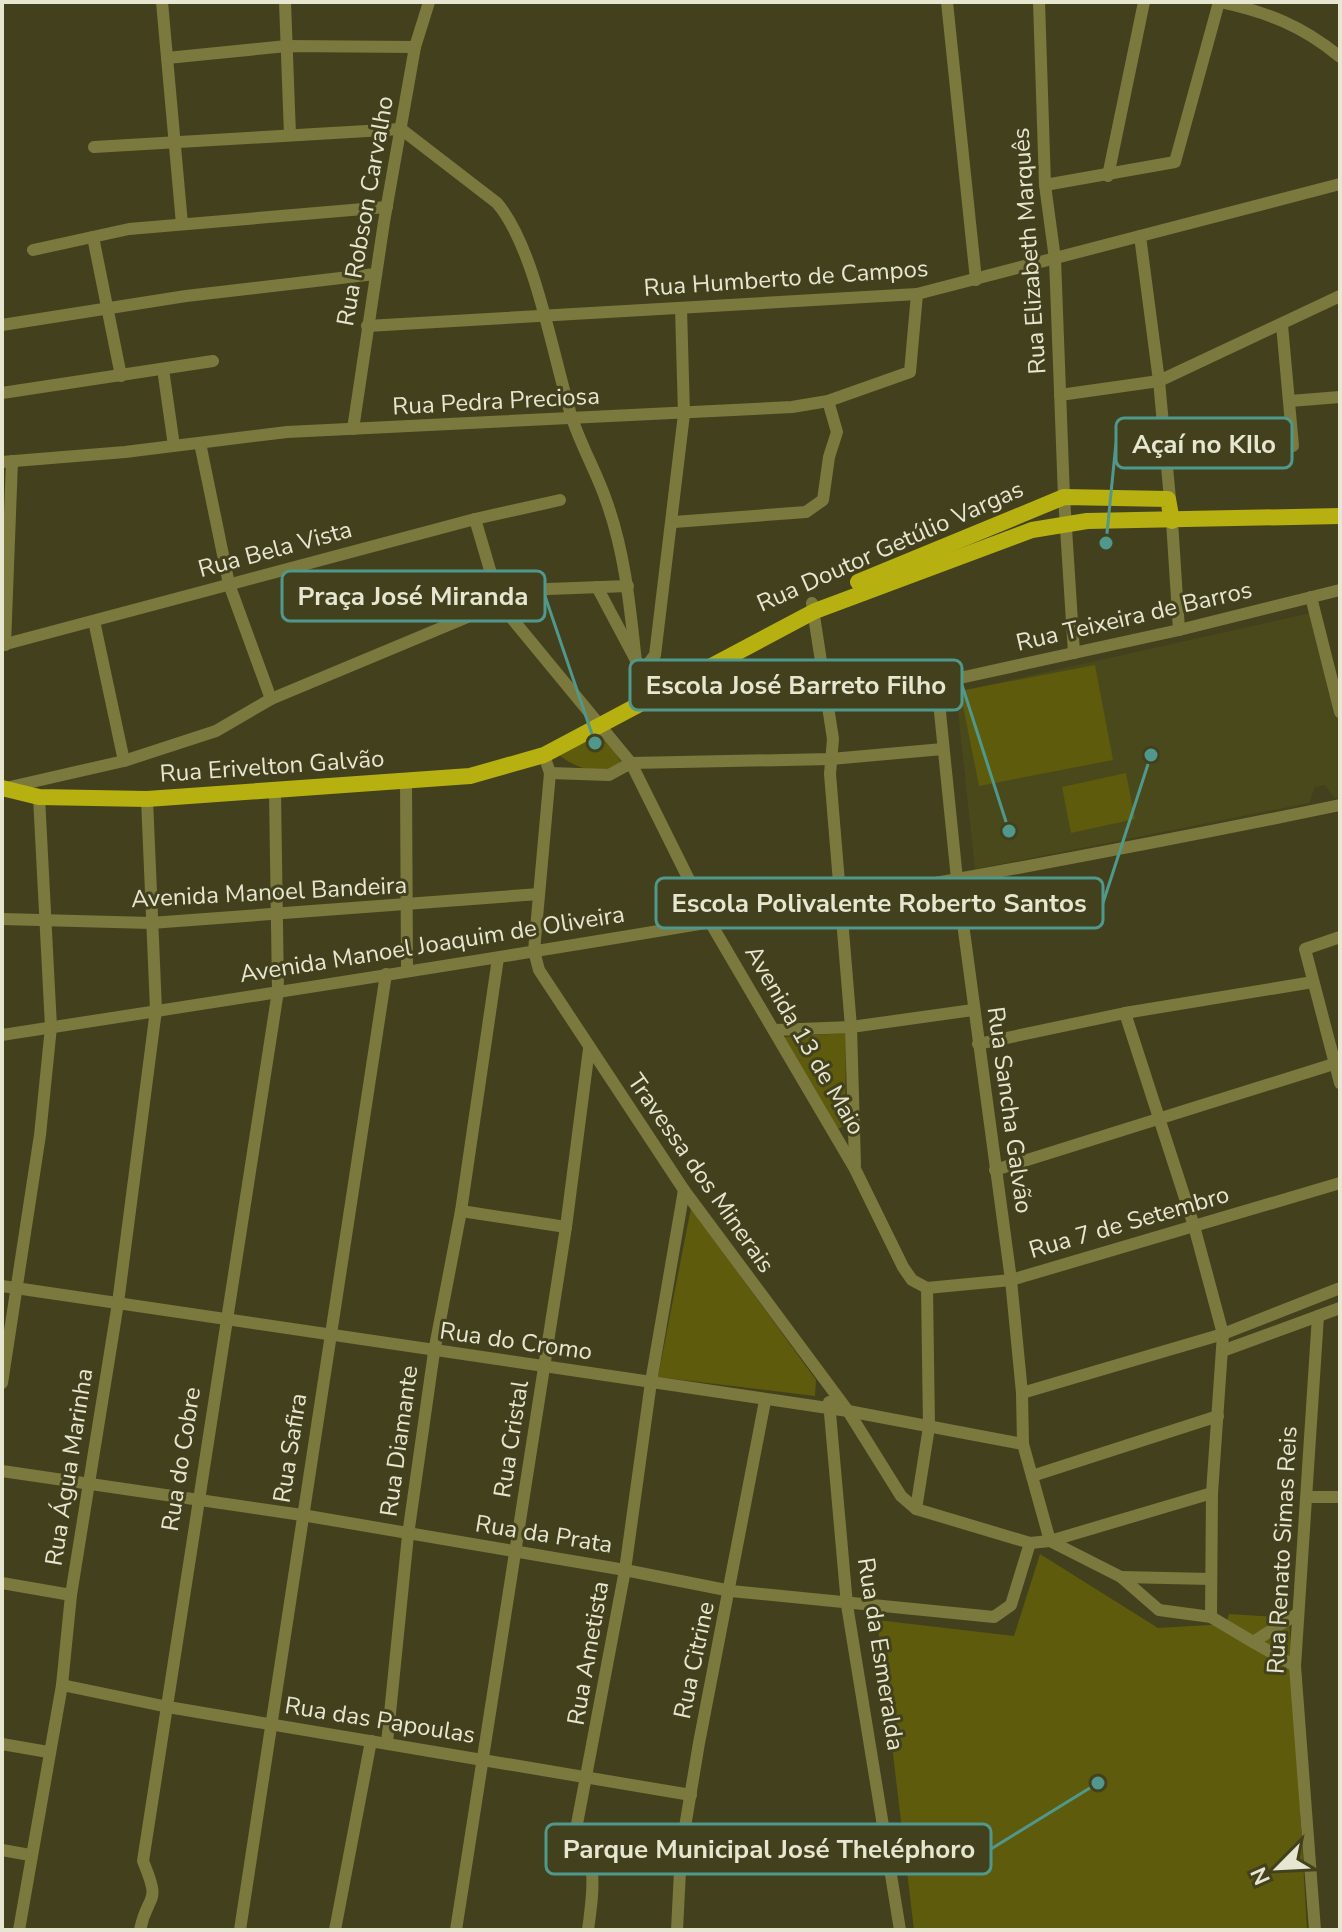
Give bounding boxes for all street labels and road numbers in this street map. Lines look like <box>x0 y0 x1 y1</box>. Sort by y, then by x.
street label: Rua Robson Carvalho <box>329 94 401 328</box>
street label: Rua Elizabeth Marquês <box>1004 127 1054 375</box>
street label: Rua Humberto de Campos <box>643 252 929 304</box>
street label: Rua Pedra Preciosa <box>391 380 601 422</box>
street label: Rua Doutor Getúlio Vargas <box>752 473 1028 619</box>
street label: Rua Bela Vista <box>195 513 355 585</box>
street label: Rua Teixeira de Barros <box>1013 573 1255 659</box>
street label: Rua Erivelton Galvão <box>159 742 385 790</box>
street label: Avenida Manoel Bandeira <box>130 869 408 915</box>
street label: Avenida Manoel Joaquim de Oliveira <box>237 898 627 990</box>
street label: Avenida 13 de Maio <box>738 939 872 1141</box>
street label: Rua Sancha Galvão <box>980 1005 1040 1215</box>
street label: Travessa dos Minerais <box>620 1067 782 1279</box>
street label: Rua 7 de Setembro <box>1025 1178 1233 1266</box>
street label: Rua do Cromo <box>438 1314 594 1368</box>
street label: Rua Diamante <box>373 1363 425 1519</box>
street label: Rua Água Marinha <box>38 1366 100 1568</box>
street label: Rua Cristal <box>486 1378 536 1500</box>
street label: Rua do Cobre <box>154 1385 208 1533</box>
street label: Rua Safira <box>266 1391 314 1505</box>
street label: Rua Renato Simas Reis <box>1260 1425 1304 1675</box>
street label: Rua da Prata <box>473 1507 615 1561</box>
street label: Rua da Esmeralda <box>850 1555 912 1753</box>
street label: Rua Ametista <box>560 1578 616 1728</box>
street label: Rua Citrine <box>666 1598 722 1722</box>
street label: Rua das Papoulas <box>283 1689 477 1751</box>

